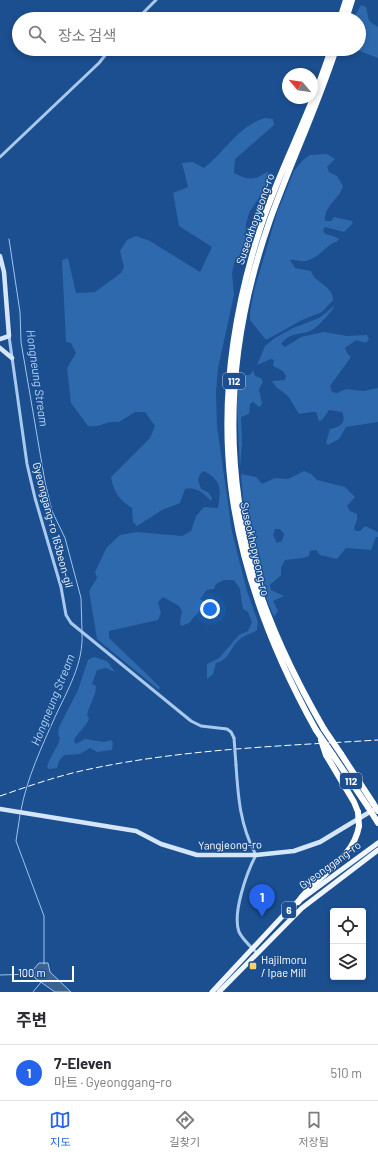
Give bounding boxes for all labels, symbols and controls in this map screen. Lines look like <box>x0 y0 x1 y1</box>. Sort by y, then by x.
search box <box>12 12 366 56</box>
icon: search <box>26 23 48 45</box>
text: 장소 검색 <box>58 26 116 44</box>
north arrow <box>282 68 318 104</box>
street label: Suseokhopyeong-ro <box>233 172 276 266</box>
water label: Hongneung Stream <box>24 329 52 427</box>
road number: 112 <box>223 373 245 389</box>
street label: Gyeonggang-ro 163beon-gil <box>30 461 77 589</box>
street label: Suseokhopyeong-ro <box>238 501 273 597</box>
your location <box>200 599 220 619</box>
water label: Hongneung Stream <box>27 652 77 747</box>
road number: 112 <box>340 773 362 789</box>
street label: Yangjeong-ro <box>198 837 262 852</box>
street label: Gyeonggang-ro <box>296 838 363 891</box>
pin: 1 <box>249 884 275 917</box>
road number: 6 <box>282 902 296 918</box>
map controls <box>330 908 366 980</box>
button: locate <box>330 908 366 944</box>
button: layers <box>330 944 366 980</box>
place label: Hajilmoru / Ipae Mill <box>261 953 307 979</box>
marker: Hajilmoru / Ipae Mill <box>248 961 258 971</box>
scale bar <box>12 964 74 983</box>
text: 100 m <box>18 966 46 979</box>
text: 주변 <box>16 1009 47 1029</box>
text: 7-Eleven <box>54 1054 111 1072</box>
text: 1 <box>27 1065 31 1081</box>
text: 510 m <box>330 1065 362 1081</box>
text: 마트 · Gyeonggang-ro <box>54 1074 172 1090</box>
tab: 지도 <box>49 1109 71 1149</box>
tab: 길찾기 <box>170 1109 200 1149</box>
tab: 저장됨 <box>298 1109 329 1149</box>

